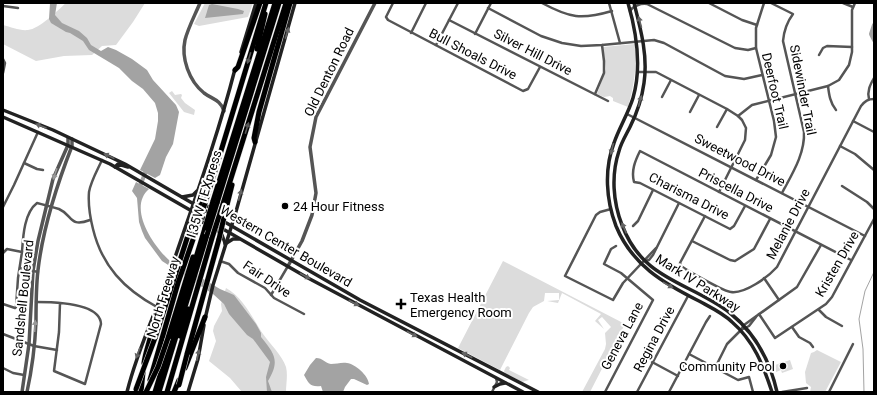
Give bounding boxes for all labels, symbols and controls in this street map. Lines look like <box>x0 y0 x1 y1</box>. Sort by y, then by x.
one-way arrow <box>637 15 643 27</box>
street label: Old Denton Road <box>301 25 357 119</box>
street label: Bull Shoals Drive <box>427 25 519 83</box>
street label: Silver Hill Drive <box>491 26 575 78</box>
one-way arrow <box>284 27 290 39</box>
street label: Sidewinder Trail <box>787 44 819 136</box>
street label: Deerfoot Trail <box>759 51 791 131</box>
one-way arrow <box>245 52 251 64</box>
one-way arrow <box>637 95 643 107</box>
one-way arrow <box>244 121 250 133</box>
one-way arrow <box>35 122 47 128</box>
street label: Sweetwood Drive <box>692 131 788 189</box>
one-way arrow <box>609 144 615 156</box>
street label: I 35W TEXpress <box>184 148 225 240</box>
one-way arrow <box>104 153 115 159</box>
street label: Priscella Drive <box>696 165 776 215</box>
one-way arrow <box>52 168 58 180</box>
street label: Charisma Drive <box>646 169 732 223</box>
street label: Melanie Drive <box>763 186 813 262</box>
one-way arrow <box>237 188 243 200</box>
place label: 24 Hour Fitness <box>293 199 385 214</box>
marker: 24 Hour Fitness <box>280 201 290 211</box>
street label: Western Center Boulevard <box>217 202 355 290</box>
one-way arrow <box>620 222 626 234</box>
street label: Kristen Drive <box>812 228 862 299</box>
street label: Sandshell Boulevard <box>9 239 37 357</box>
street label: Mark IV Parkway <box>653 251 743 315</box>
street label: North Freeway <box>144 255 182 339</box>
street label: Fair Drive <box>240 258 294 300</box>
one-way arrow <box>299 273 311 280</box>
one-way arrow <box>662 281 674 288</box>
place label: Texas Health Emergency Room <box>410 290 512 320</box>
marker: Texas Health Emergency Room <box>395 298 407 310</box>
one-way arrow <box>348 300 360 306</box>
street label: Geneva Lane <box>598 300 646 372</box>
street label: Regina Drive <box>630 304 678 374</box>
one-way arrow <box>32 320 39 332</box>
one-way arrow <box>407 331 418 337</box>
one-way arrow <box>135 347 141 359</box>
one-way arrow <box>196 349 202 361</box>
one-way arrow <box>461 352 473 358</box>
place label: Community Pool <box>679 359 775 374</box>
marker: Community Pool <box>778 361 788 371</box>

